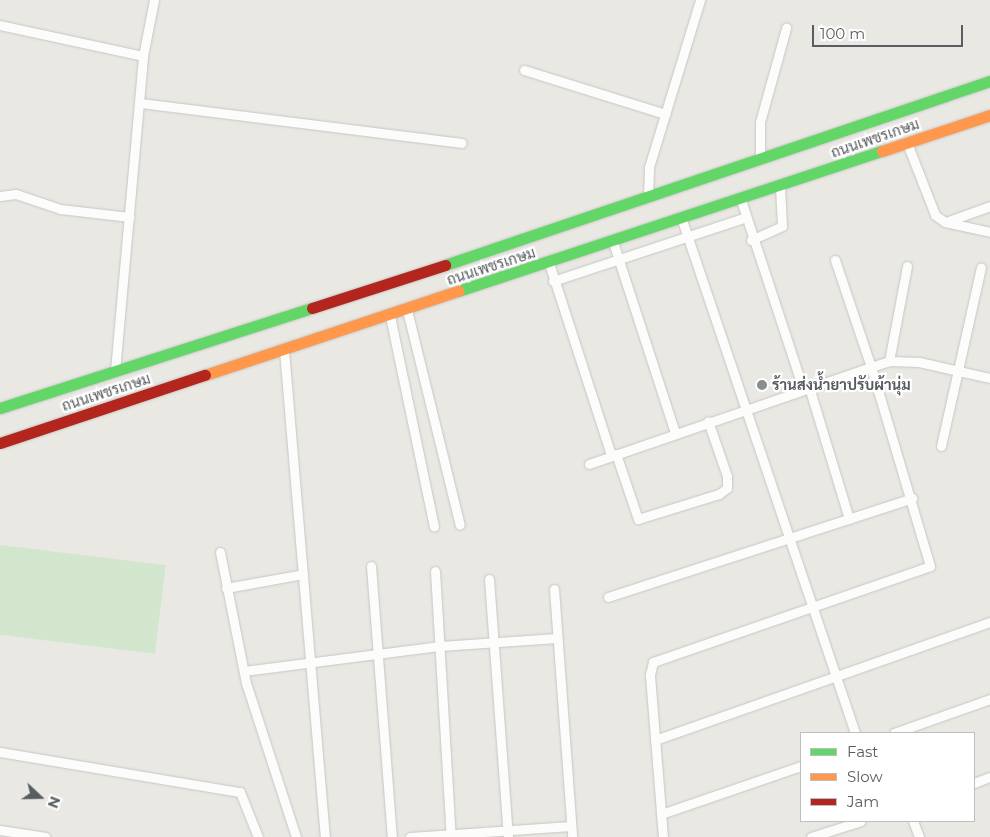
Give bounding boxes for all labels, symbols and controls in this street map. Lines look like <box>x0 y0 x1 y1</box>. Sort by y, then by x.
scale bar <box>815 15 966 47</box>
text: 100 m <box>820 24 865 43</box>
street label: ถนนเพชรเกษม <box>828 114 922 162</box>
street label: ถนนเพชรเกษม <box>444 243 538 289</box>
street label: ถนนเพชรเกษม <box>59 369 153 415</box>
place label: ร้านส่งน้ำยาปรับผ้านุ่ม <box>772 376 911 394</box>
marker: ร้านส่งน้ำยาปรับผ้านุ่ม <box>756 379 768 391</box>
legend <box>800 732 975 822</box>
text: Fast <box>847 742 878 761</box>
text: Slow <box>847 767 883 786</box>
north arrow <box>15 772 65 822</box>
text: Jam <box>847 792 879 811</box>
text: N <box>44 794 64 811</box>

